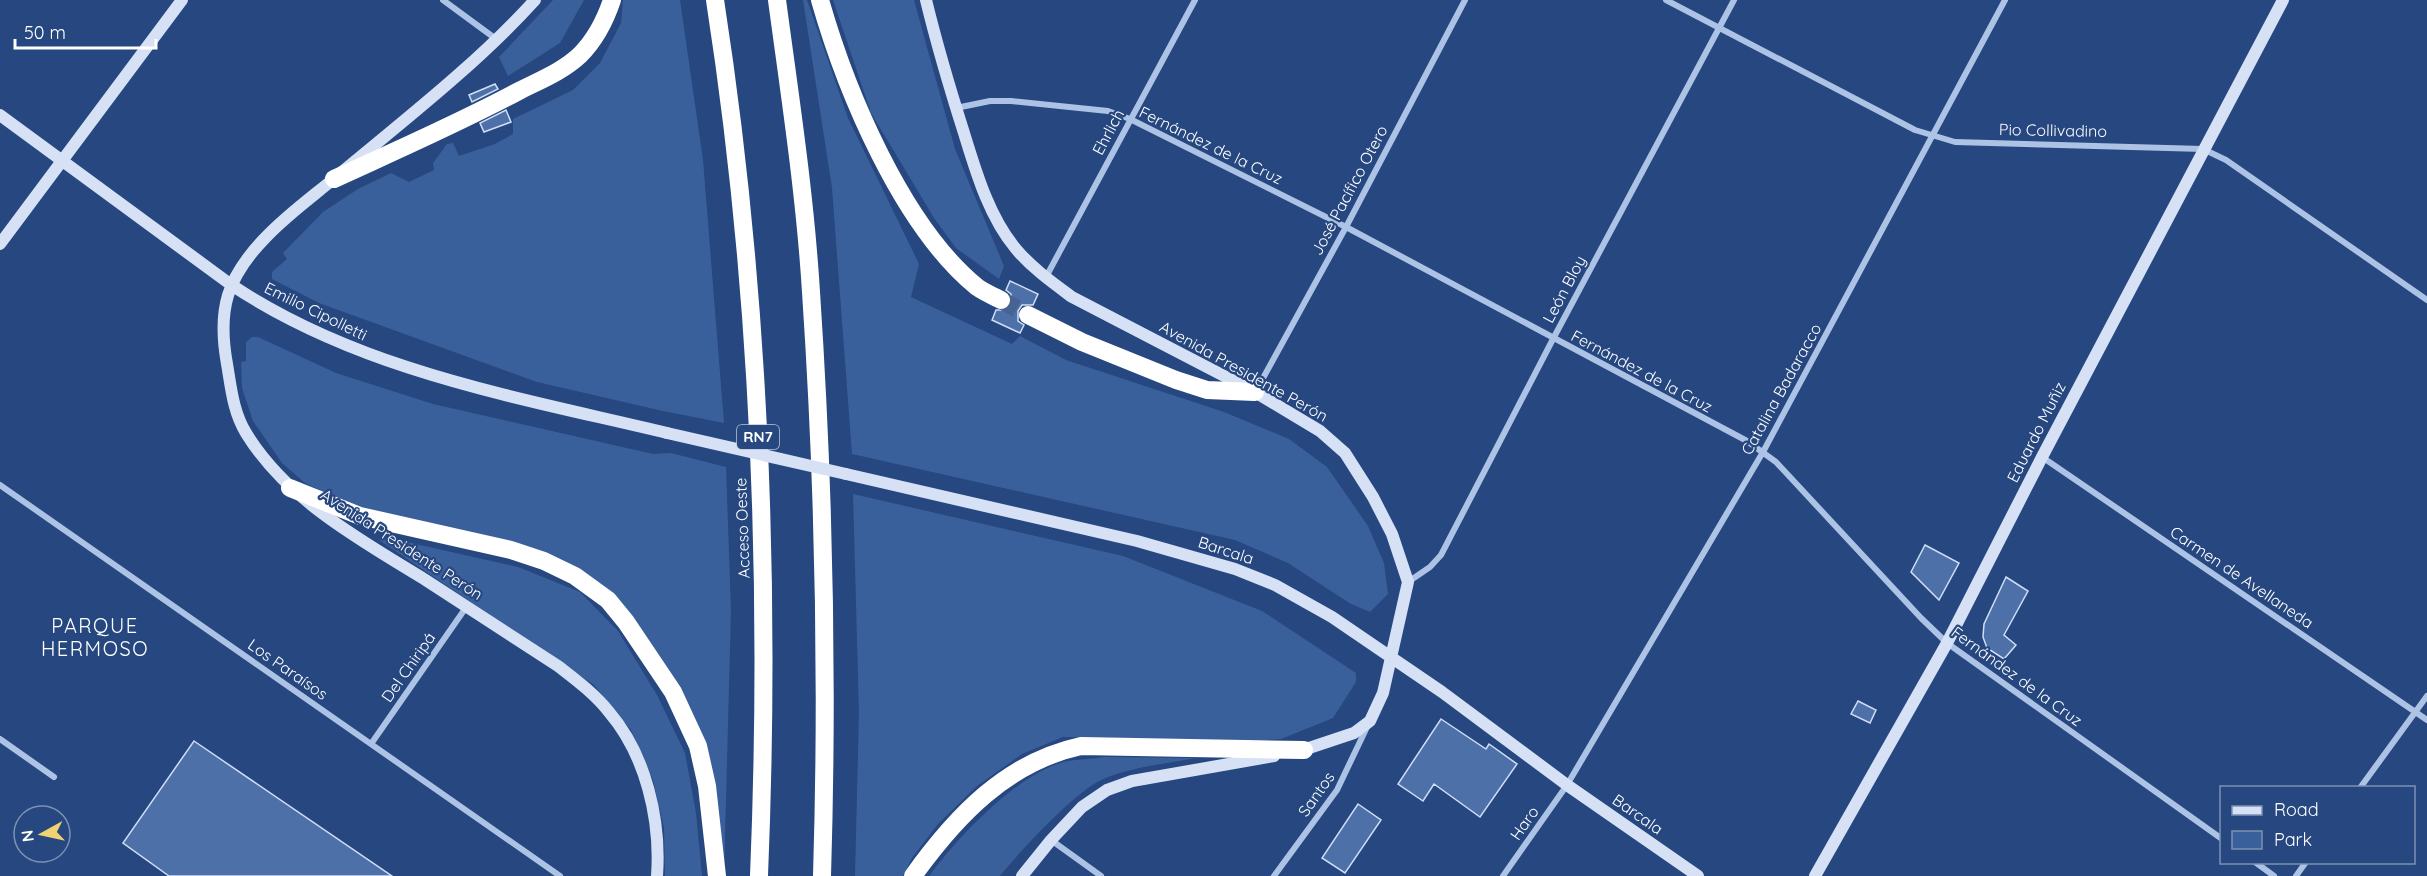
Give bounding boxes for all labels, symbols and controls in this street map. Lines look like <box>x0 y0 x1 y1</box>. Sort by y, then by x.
scale bar <box>15 12 156 50</box>
text: 50 m <box>24 21 66 44</box>
street label: Fernández de la Cruz <box>1136 102 1286 188</box>
street label: Ehrlich <box>1088 106 1128 158</box>
street label: Pio Collivadino <box>1999 119 2107 141</box>
street label: José Pacífico Otero <box>1306 122 1392 258</box>
street label: León Bloy <box>1538 252 1590 326</box>
street label: Emilio Cipolletti <box>261 277 371 345</box>
street label: Avenida Presidente Perón <box>1156 316 1332 426</box>
street label: Catalina Badaracco <box>1737 320 1825 458</box>
street label: Fernández de la Cruz <box>1568 325 1716 417</box>
street label: Eduardo Muñiz <box>2002 378 2070 486</box>
road number: RN7 <box>737 425 779 449</box>
street label: Acceso Oeste <box>730 477 754 579</box>
street label: Avenida Presidente Perón <box>317 484 487 604</box>
street label: Carmen de Avellaneda <box>2166 522 2318 632</box>
street label: Barcala <box>1196 532 1256 568</box>
district label: PARQUE HERMOSO <box>41 613 149 661</box>
street label: Fernández de la Cruz <box>1948 622 2086 730</box>
street label: Del Chiripá <box>377 628 439 706</box>
street label: Los Paraísos <box>244 634 332 704</box>
street label: Santos <box>1293 768 1339 820</box>
legend <box>2220 786 2415 864</box>
street label: Barcala <box>1609 789 1667 839</box>
text: Road <box>2274 798 2319 821</box>
street label: Haro <box>1505 802 1543 844</box>
north arrow <box>12 804 72 864</box>
text: Park <box>2274 828 2312 851</box>
text: N <box>16 829 38 843</box>

